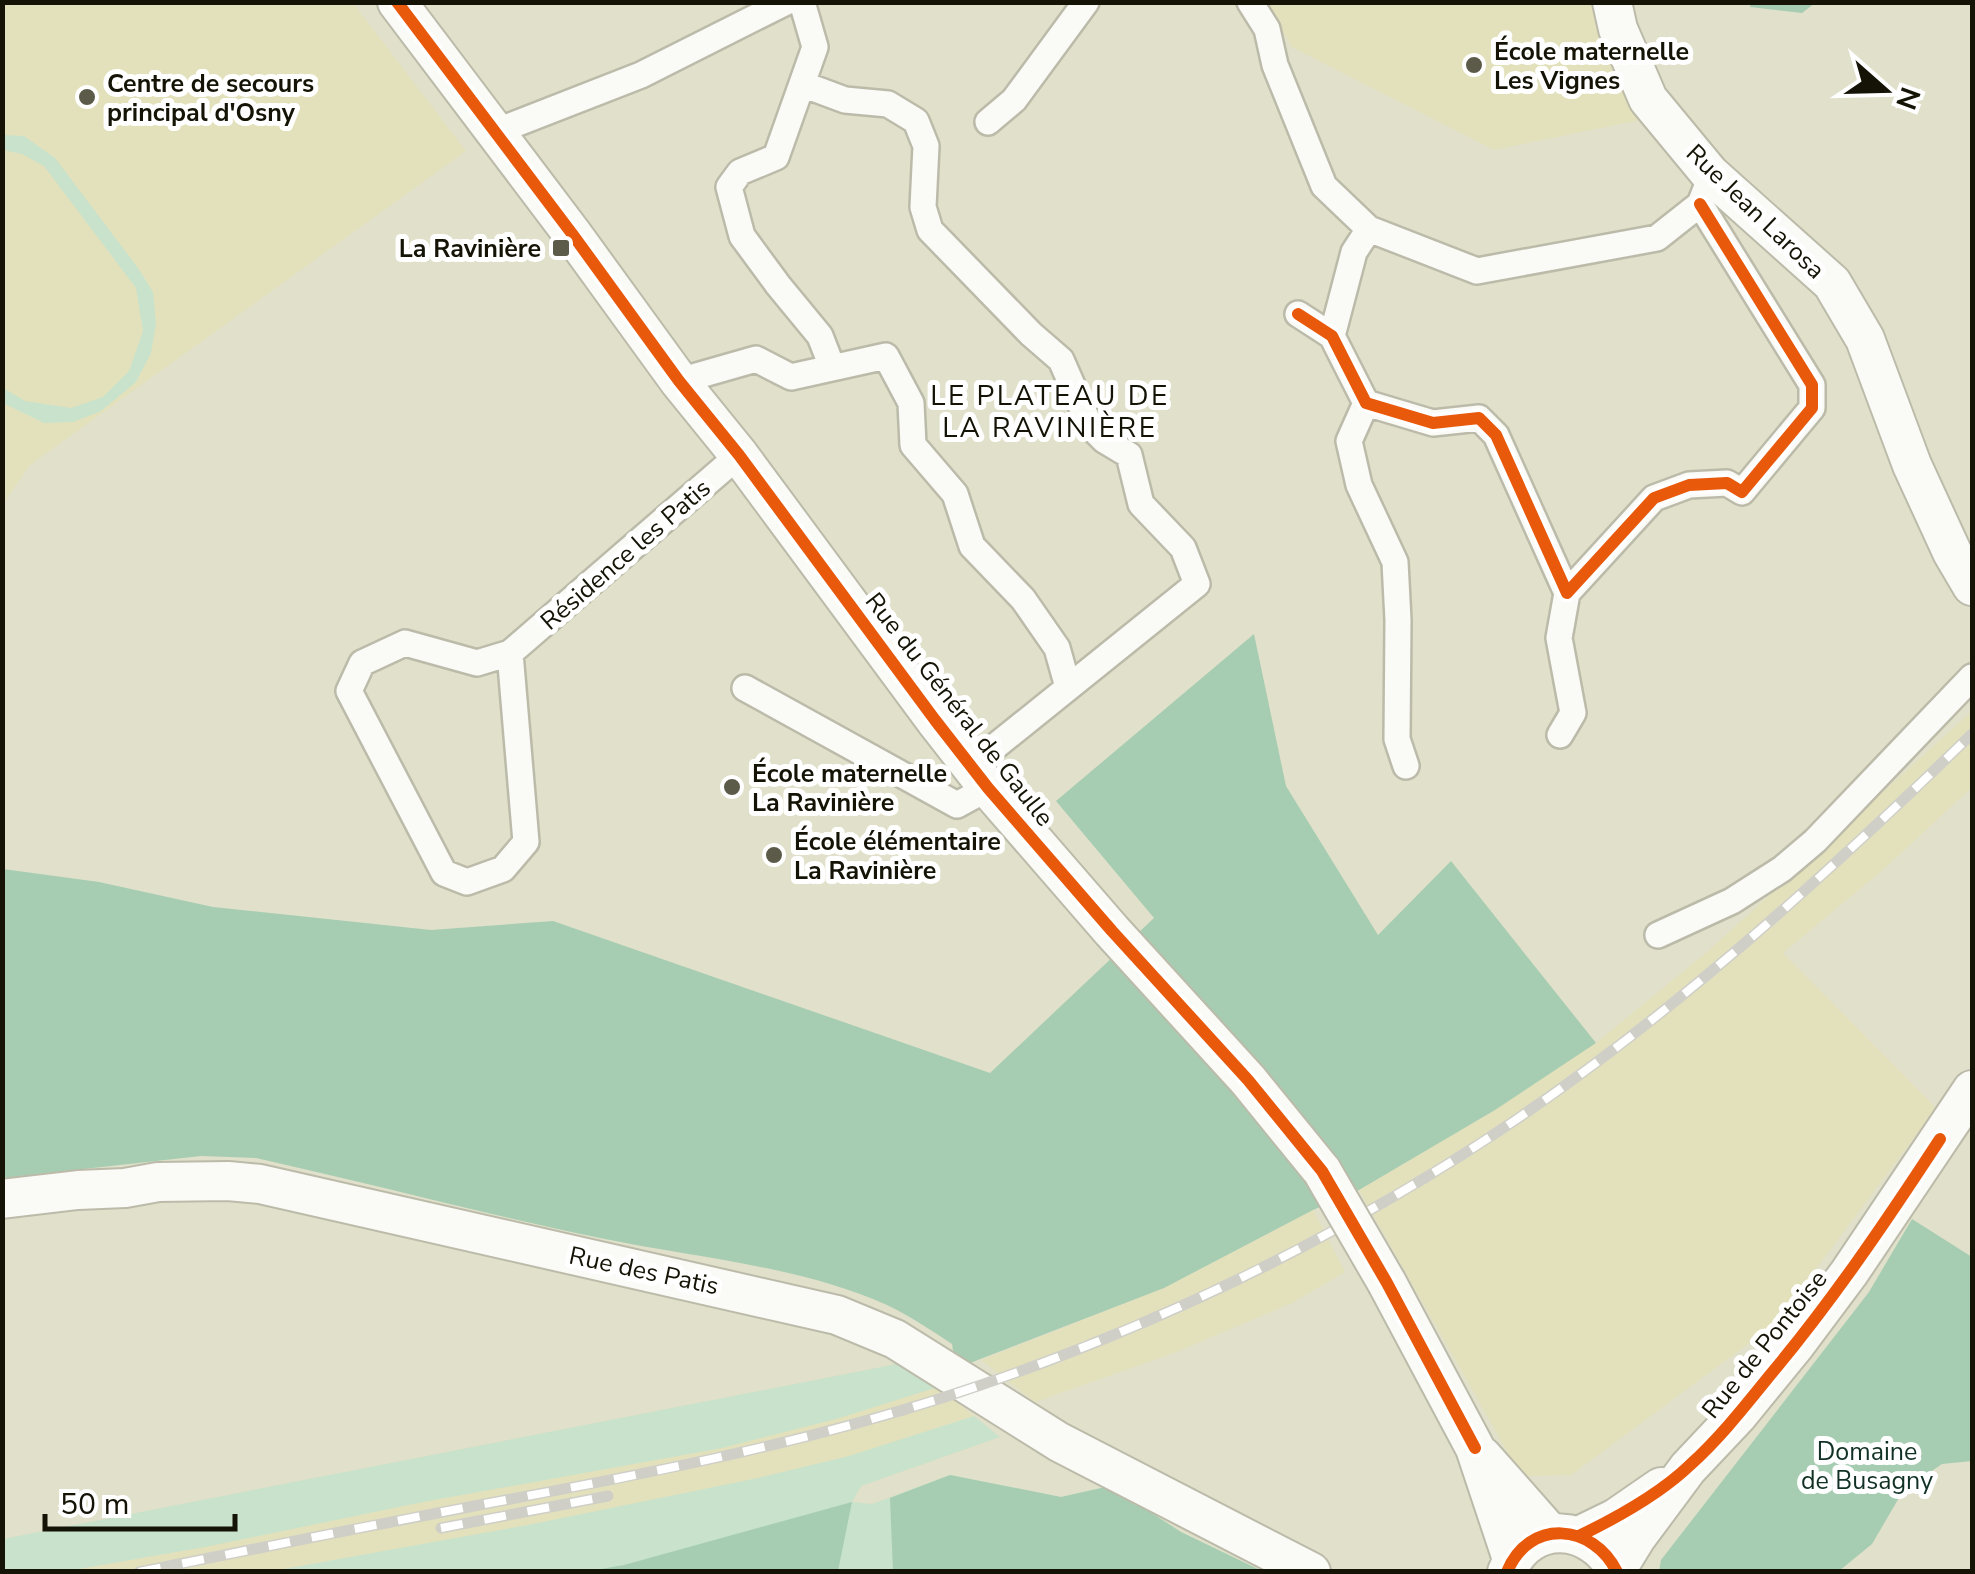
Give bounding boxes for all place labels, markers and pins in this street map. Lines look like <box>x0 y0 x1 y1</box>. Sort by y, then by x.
place label: École maternelle Les Vignes <box>1494 35 1689 98</box>
marker: École maternelle Les Vignes <box>1463 54 1485 76</box>
place label: Centre de secours principal d'Osny <box>107 67 314 130</box>
marker: Centre de secours principal d'Osny <box>76 86 98 108</box>
place label: La Ravinière <box>399 232 541 266</box>
marker: La Ravinière <box>550 237 572 259</box>
place label: École maternelle La Ravinière <box>752 757 947 820</box>
marker: École maternelle La Ravinière <box>721 776 743 798</box>
place label: École élémentaire La Ravinière <box>794 825 1001 888</box>
marker: École élémentaire La Ravinière <box>763 844 785 866</box>

